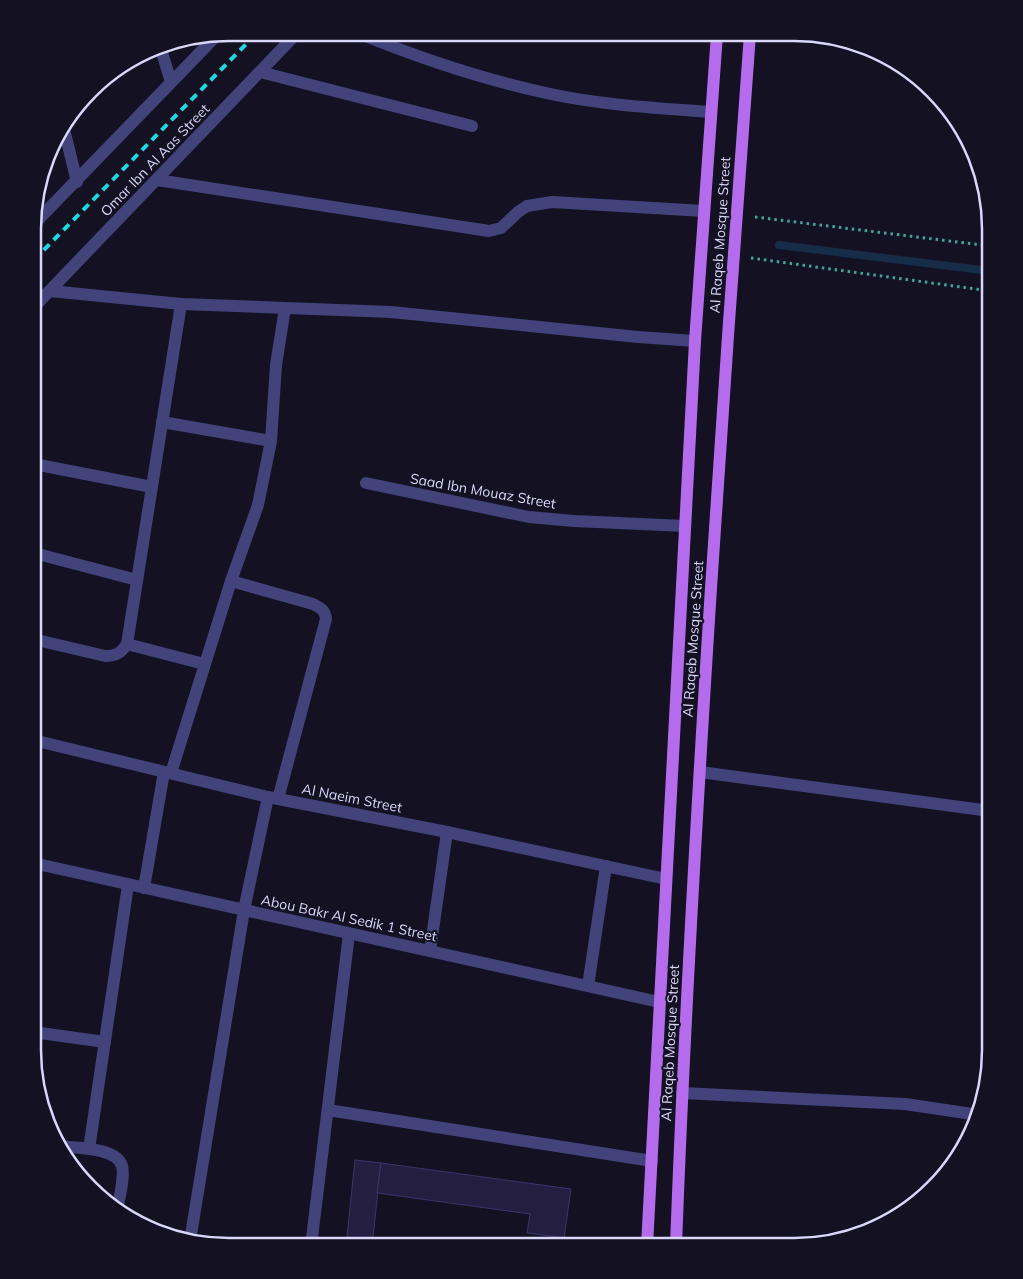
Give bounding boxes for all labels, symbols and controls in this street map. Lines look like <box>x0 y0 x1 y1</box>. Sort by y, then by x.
street label: Omar Ibn Al Aas Street <box>97 100 213 220</box>
street label: Al Raqeb Mosque Street <box>706 156 734 314</box>
street label: Saad Ibn Mouaz Street <box>409 469 557 513</box>
street label: Al Raqeb Mosque Street <box>679 560 707 718</box>
street label: Al Naeim Street <box>300 779 404 817</box>
street label: Abou Bakr Al Sedik 1 Street <box>259 891 439 945</box>
street label: Al Raqeb Mosque Street <box>657 964 683 1122</box>

